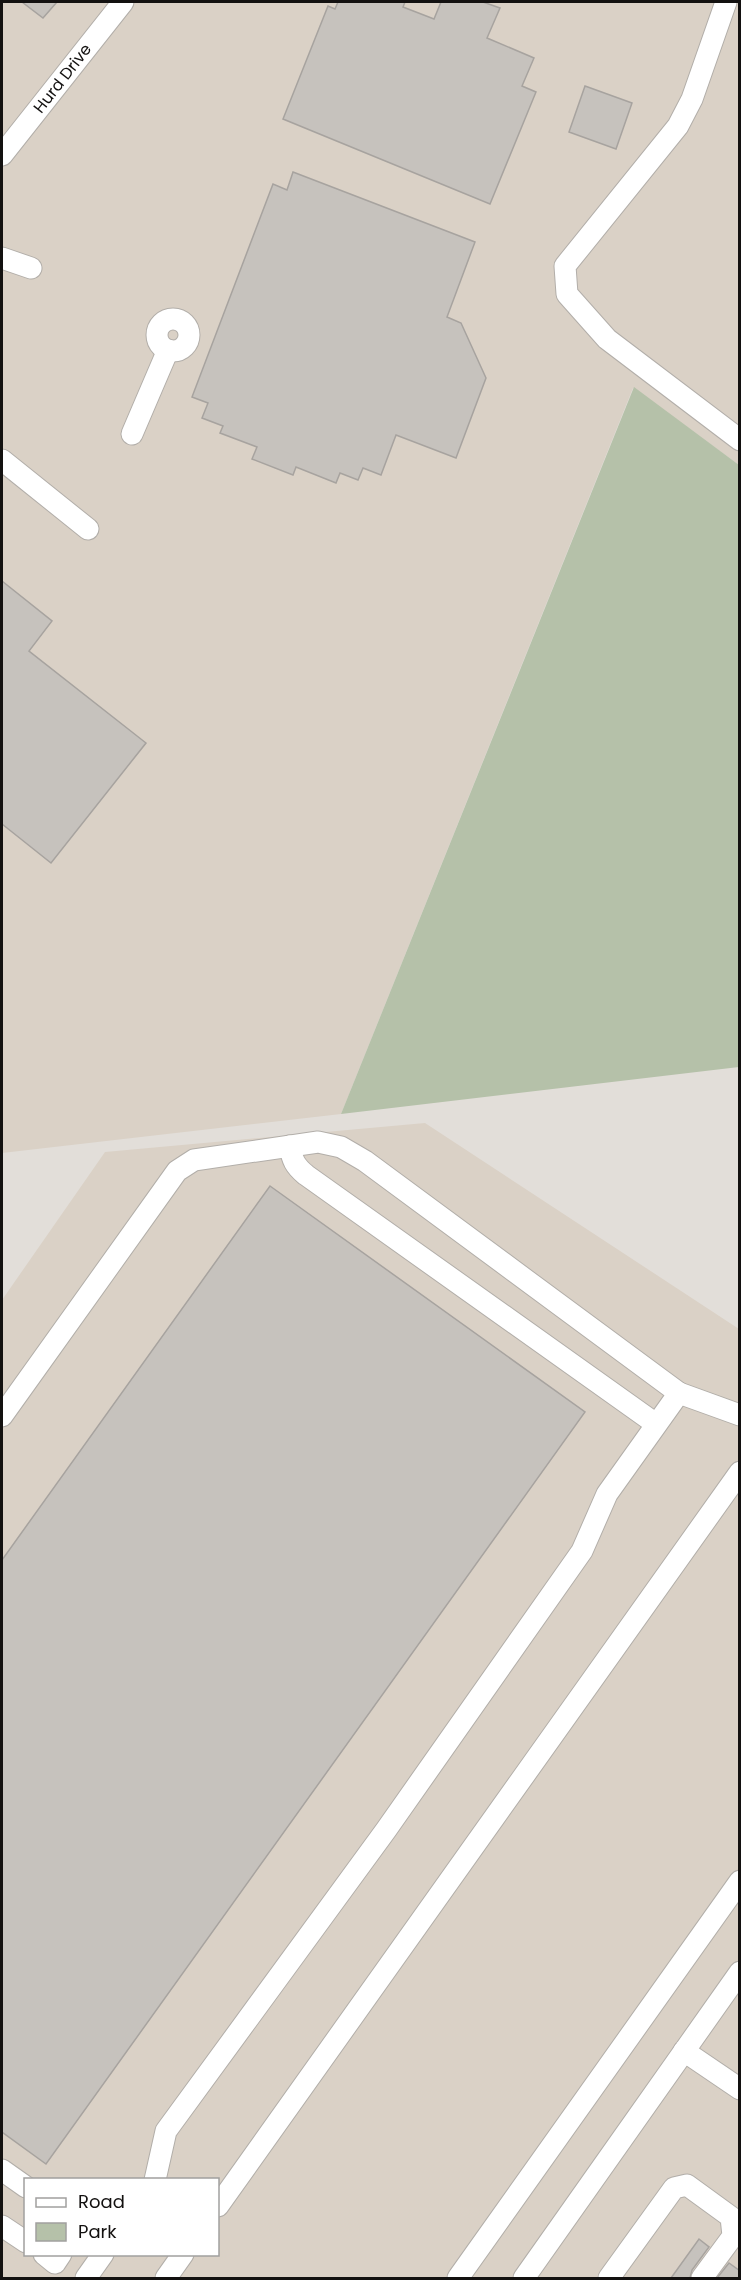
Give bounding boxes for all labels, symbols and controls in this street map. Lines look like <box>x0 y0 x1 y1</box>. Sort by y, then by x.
street label: Hurd Drive <box>28 39 97 118</box>
legend <box>24 2178 219 2256</box>
text: Road <box>78 2189 125 2214</box>
text: Park <box>78 2219 117 2244</box>

